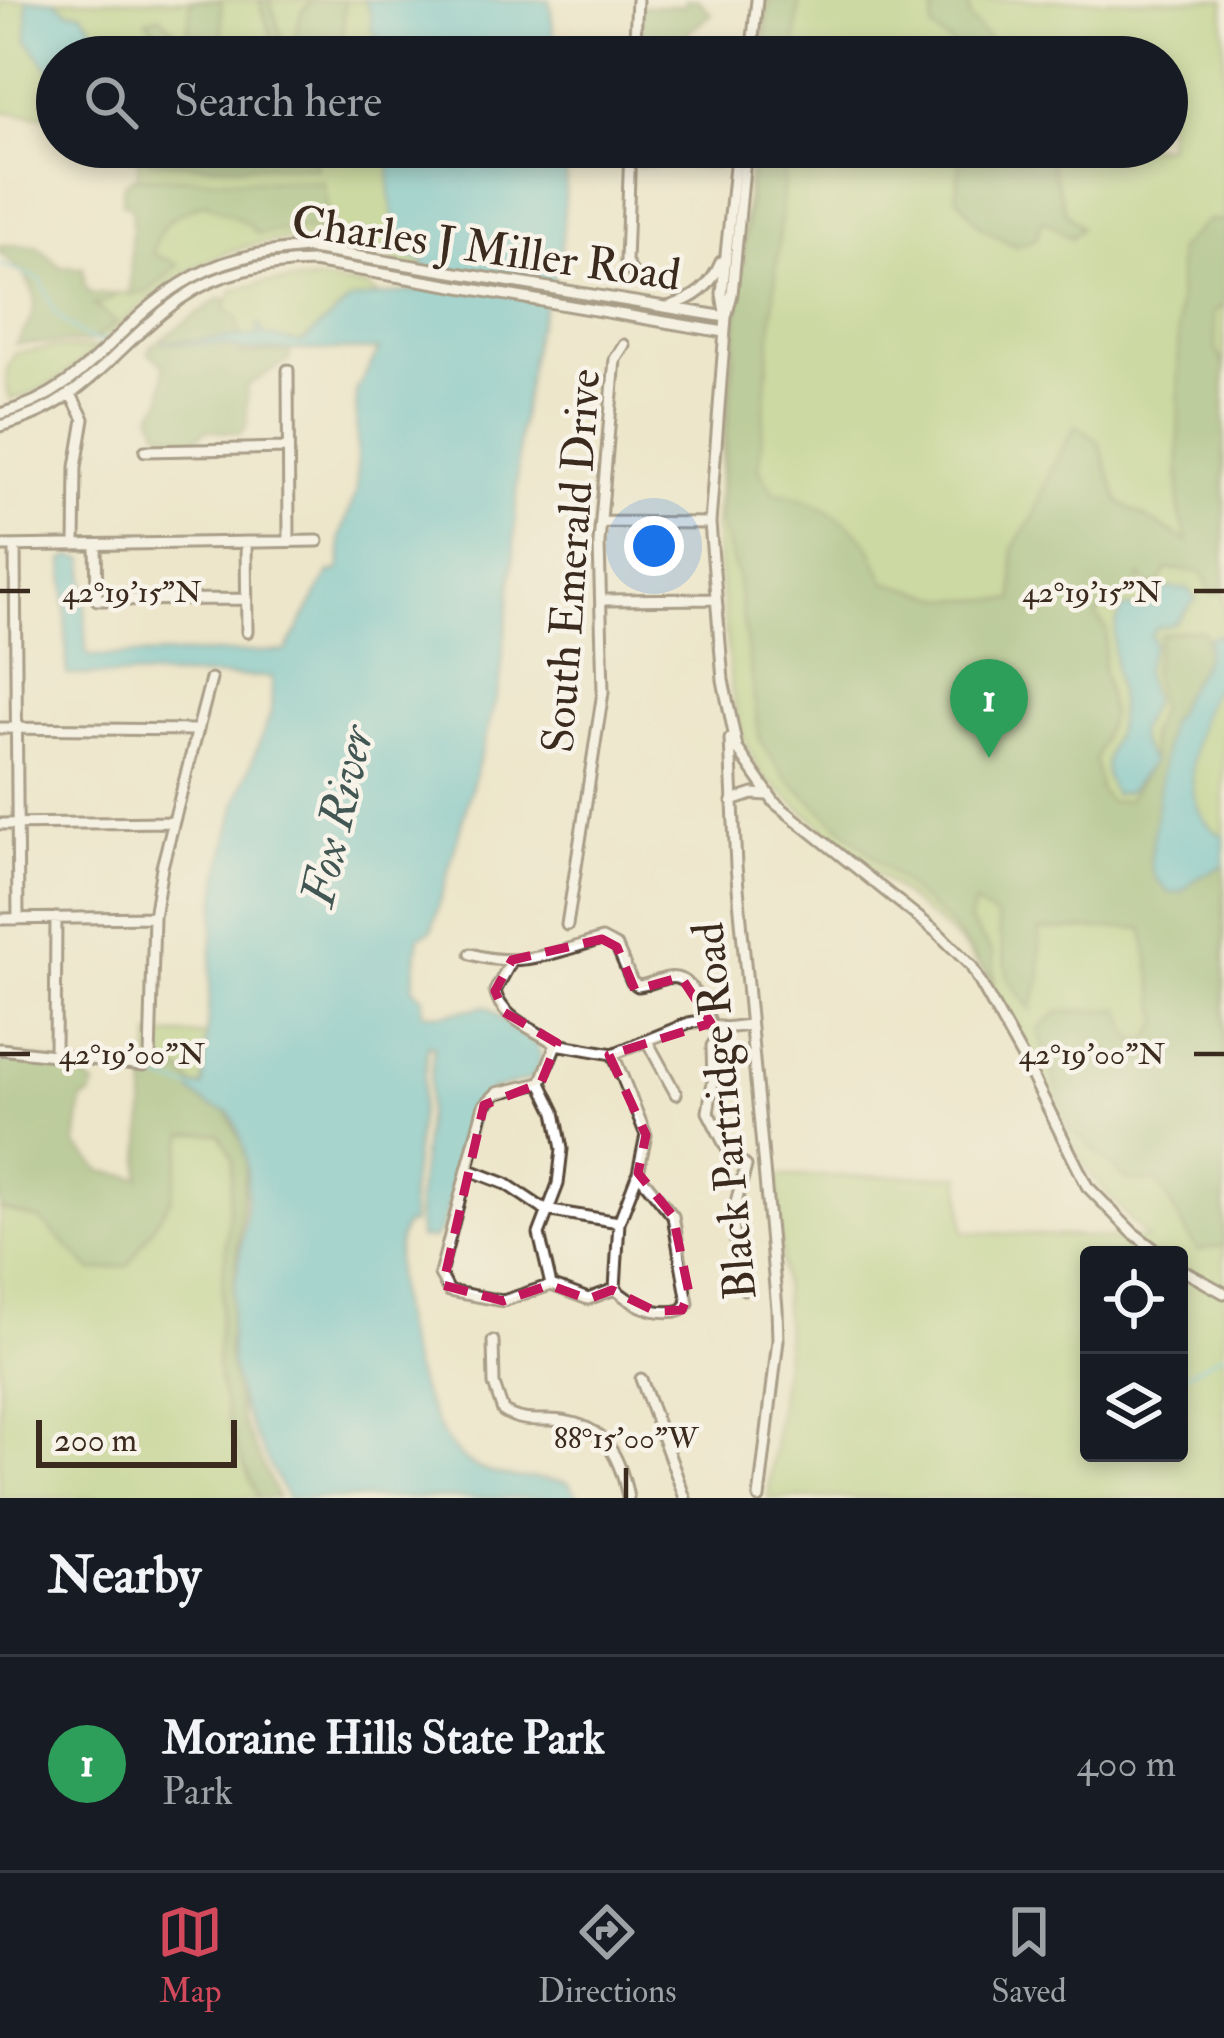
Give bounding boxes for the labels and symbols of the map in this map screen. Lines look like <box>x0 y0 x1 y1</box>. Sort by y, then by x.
street label: Charles J Miller Road <box>288 194 684 304</box>
street label: South Emerald Drive <box>531 367 613 755</box>
your location <box>624 516 684 576</box>
text: 42°19'15"N <box>62 574 202 611</box>
text: 42°19'15"N <box>1022 574 1162 611</box>
pin: 1 <box>950 659 1028 758</box>
water label: Fox River <box>288 718 388 914</box>
street label: Black Partridge Road <box>681 920 769 1302</box>
text: 42°19'00"N <box>59 1036 205 1073</box>
text: 42°19'00"N <box>1019 1036 1165 1073</box>
scale bar <box>36 1414 237 1467</box>
text: 88°15'00"W <box>554 1420 700 1457</box>

